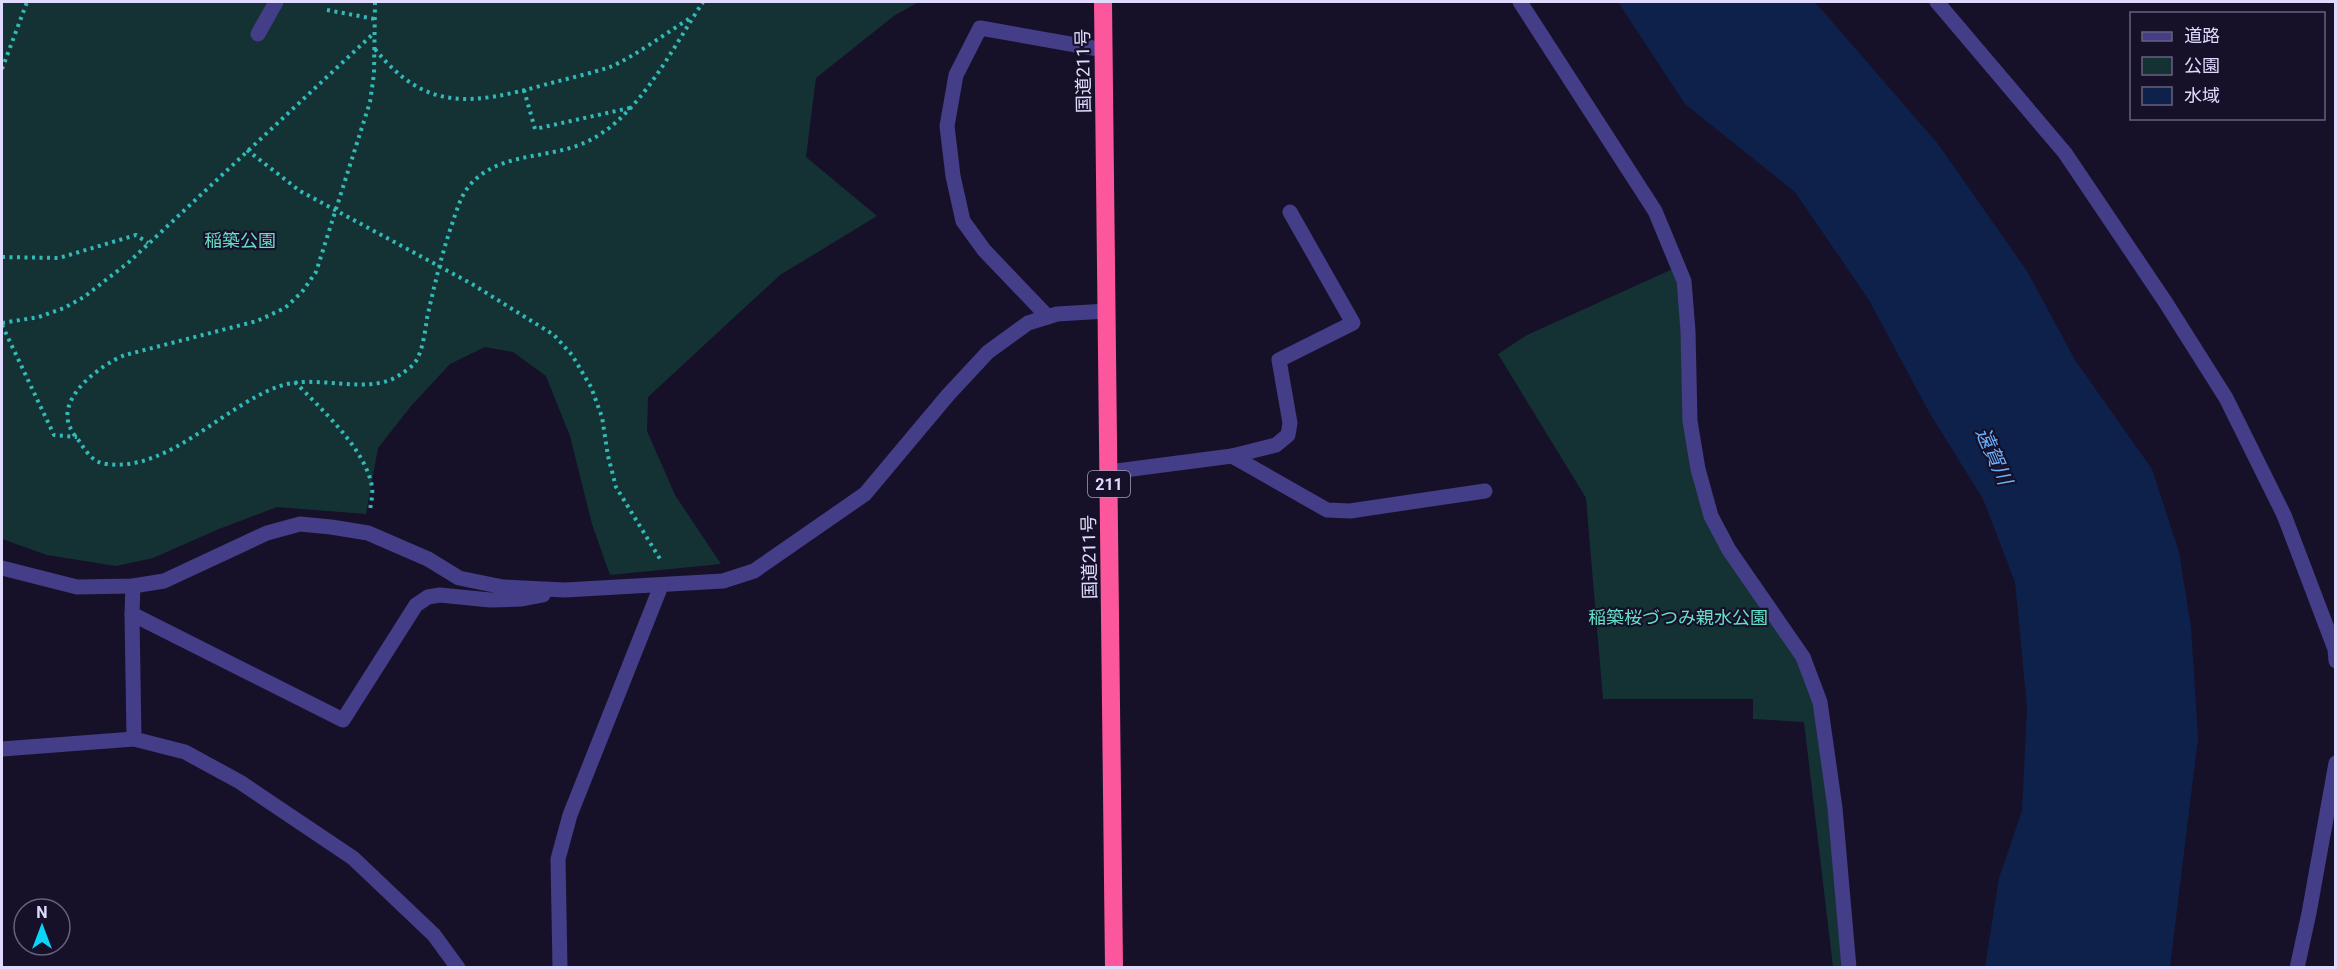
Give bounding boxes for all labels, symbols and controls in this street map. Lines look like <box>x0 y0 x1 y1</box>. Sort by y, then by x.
legend <box>2130 12 2325 120</box>
text: 道路 <box>2184 25 2220 46</box>
street label: 国道211号 <box>1072 29 1094 113</box>
text: 公園 <box>2184 55 2220 76</box>
text: 水域 <box>2184 85 2220 106</box>
park label: 稲築公園 <box>204 230 276 251</box>
water label: 遠賀川 <box>1971 424 2018 490</box>
road number: 211 <box>1088 471 1130 497</box>
street label: 国道211号 <box>1078 515 1100 599</box>
park label: 稲築桜づつみ親水公園 <box>1588 607 1768 628</box>
north arrow <box>12 897 72 957</box>
text: N <box>36 903 48 922</box>

